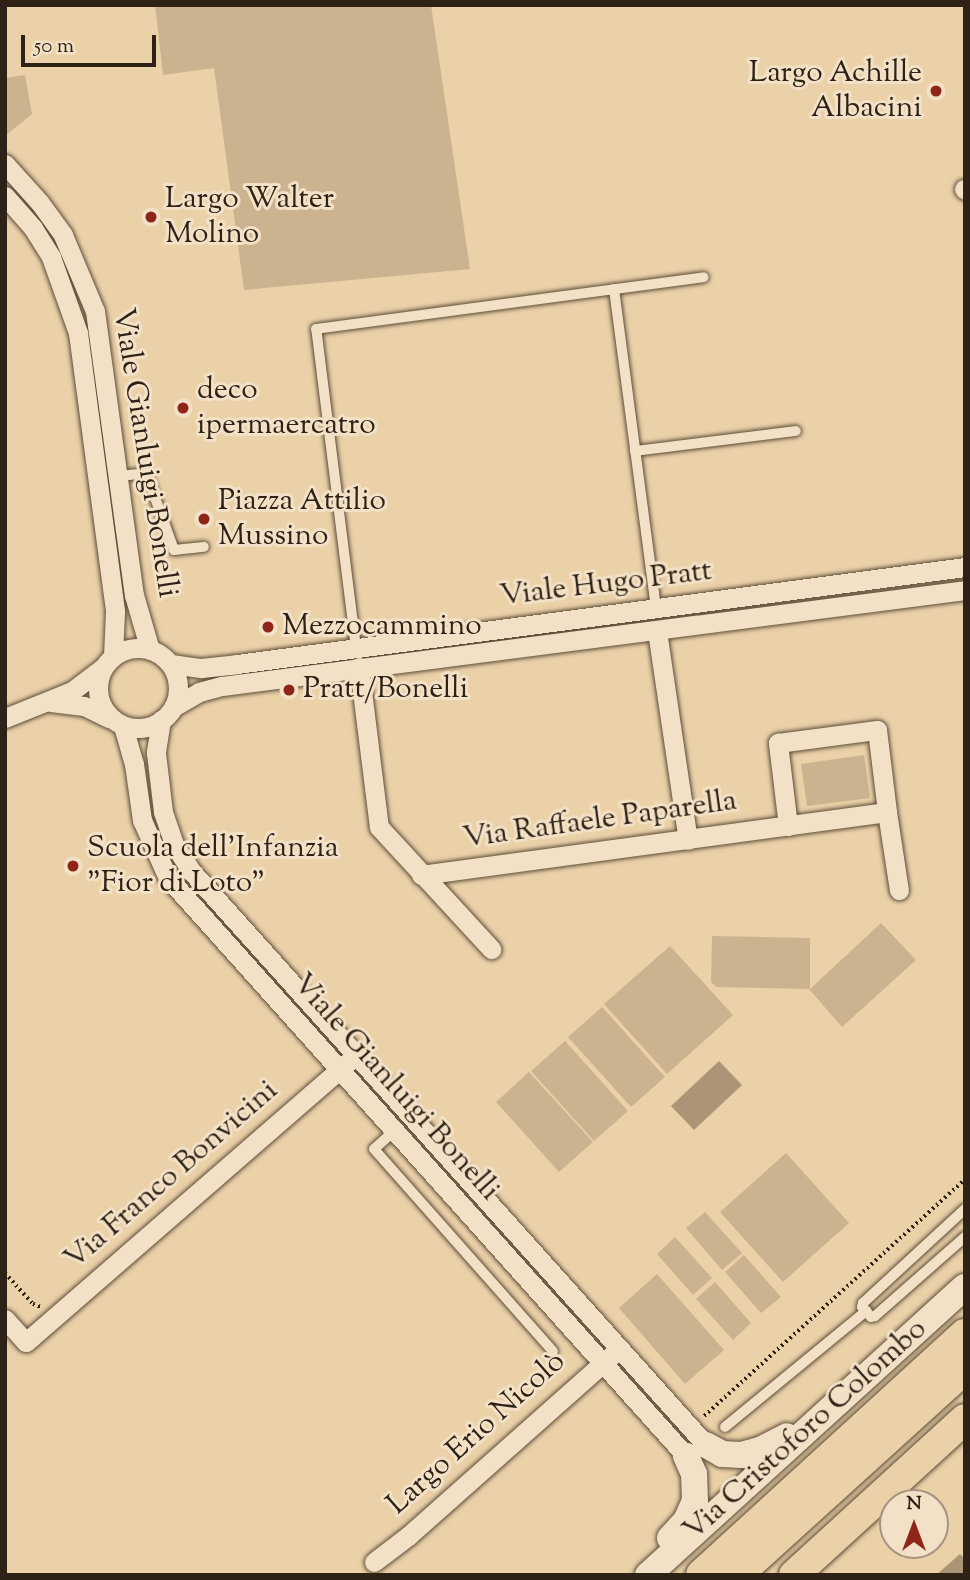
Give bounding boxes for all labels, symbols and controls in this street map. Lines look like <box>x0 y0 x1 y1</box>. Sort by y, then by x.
scale bar <box>24 21 159 65</box>
text: 50 m <box>34 32 74 62</box>
place label: Largo Achille Albacini <box>749 56 922 126</box>
marker: Largo Achille Albacini <box>928 83 944 99</box>
place label: Largo Walter Molino <box>165 182 334 252</box>
marker: Largo Walter Molino <box>143 209 159 225</box>
street label: Viale Gianluigi Bonelli <box>103 306 185 600</box>
place label: deco ipermaercatro <box>197 373 376 444</box>
marker: deco ipermaercatro <box>175 400 191 416</box>
place label: Piazza Attilio Mussino <box>218 484 386 554</box>
marker: Piazza Attilio Mussino <box>196 511 212 527</box>
street label: Viale Hugo Pratt <box>498 554 714 616</box>
place label: Mezzocammino <box>282 609 482 645</box>
marker: Mezzocammino <box>260 619 276 635</box>
place label: Pratt/Bonelli <box>303 672 468 708</box>
marker: Pratt/Bonelli <box>281 682 297 698</box>
street label: Via Raffaele Paparella <box>461 784 739 858</box>
place label: Scuola dell'Infanzia "Fior di Loto" <box>87 831 339 902</box>
marker: Scuola dell'Infanzia "Fior di Loto" <box>65 858 81 874</box>
street label: Viale Gianluigi Bonelli <box>284 967 506 1209</box>
street label: Via Franco Bonvicini <box>58 1074 286 1278</box>
street label: Via Cristoforo Colombo <box>677 1312 935 1550</box>
street label: Largo Erio Nicolò <box>381 1345 573 1523</box>
north arrow <box>879 1489 949 1559</box>
text: N <box>906 1491 922 1518</box>

